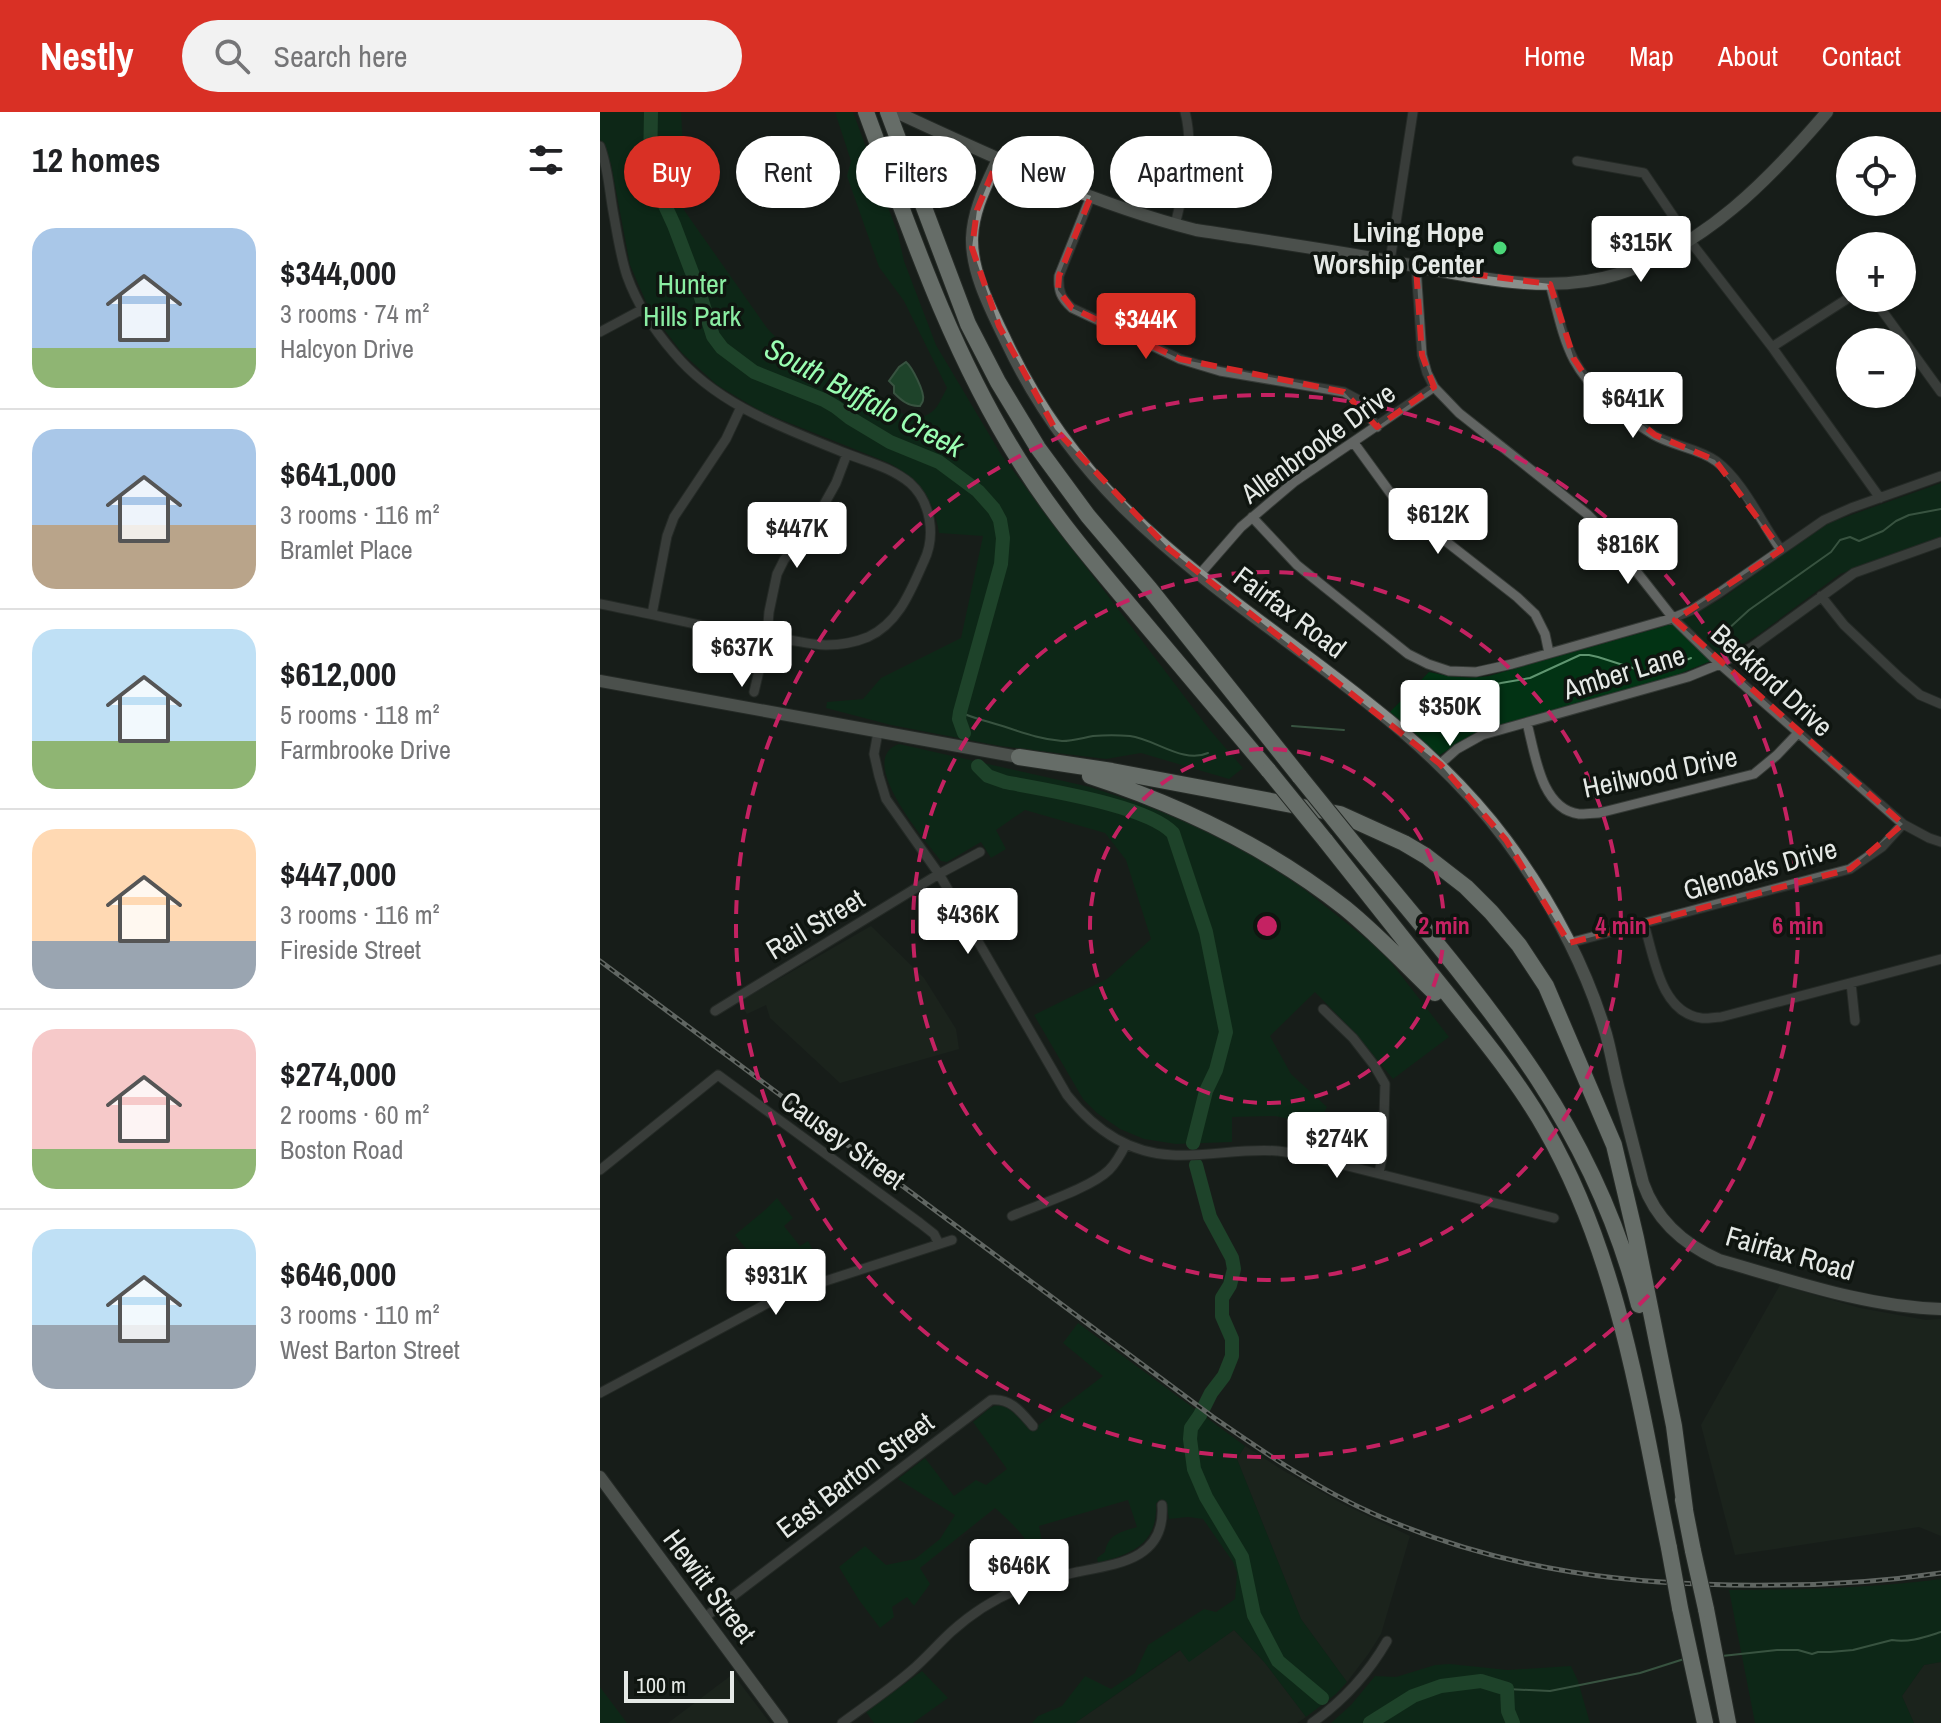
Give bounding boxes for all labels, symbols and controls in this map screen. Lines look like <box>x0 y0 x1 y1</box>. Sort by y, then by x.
search box <box>182 20 742 92</box>
text: Nestly <box>40 31 134 82</box>
icon: search <box>210 34 254 78</box>
text: Search here <box>274 36 408 76</box>
text: Home <box>1524 37 1585 75</box>
text: Map <box>1629 37 1674 75</box>
text: About <box>1718 37 1778 75</box>
text: Contact <box>1822 37 1901 75</box>
chip: Buy <box>624 136 720 208</box>
chip: Rent <box>736 136 840 208</box>
chip: Filters <box>856 136 976 208</box>
chip: New <box>992 136 1094 208</box>
chip: Apartment <box>1110 136 1272 208</box>
map controls <box>1836 136 1916 408</box>
button: locate <box>1836 136 1916 216</box>
text: 12 homes <box>32 137 161 183</box>
icon: filters <box>524 138 568 182</box>
place label: Living Hope Worship Center <box>1313 213 1484 283</box>
pin: $315K <box>1585 216 1697 284</box>
text: $315K <box>1610 224 1672 259</box>
button: + <box>1836 232 1916 312</box>
marker: Living Hope Worship Center <box>1491 239 1509 257</box>
text: $344,000 <box>280 250 396 296</box>
icon: home <box>96 260 192 356</box>
park label: Hunter Hills Park <box>643 265 742 335</box>
pin: $344K <box>1090 293 1202 361</box>
text: 3 rooms · 74 m² <box>280 296 429 331</box>
text: $344K <box>1115 301 1177 336</box>
water label: South Buffalo Creek <box>758 328 972 467</box>
button: − <box>1836 328 1916 408</box>
text: Halcyon Drive <box>280 331 414 366</box>
pin: $641K <box>1577 372 1689 440</box>
street label: Allenbrooke Drive <box>1232 374 1403 513</box>
text: $641K <box>1602 380 1664 415</box>
text: $641,000 <box>280 451 396 497</box>
icon: home <box>96 461 192 557</box>
pin: $612K <box>1382 488 1494 556</box>
text: $612K <box>1407 496 1469 531</box>
text: 3 rooms · 116 m² <box>280 497 440 532</box>
pin: $447K <box>741 502 853 570</box>
text: $447K <box>766 510 828 545</box>
pin: $816K <box>1572 518 1684 586</box>
text: $816K <box>1597 526 1659 561</box>
text: Bramlet Place <box>280 532 413 567</box>
street label: Fairfax Road <box>1226 557 1354 667</box>
street label: Beckford Drive <box>1703 615 1841 745</box>
pin: $637K <box>686 621 798 689</box>
text: $637K <box>711 629 773 664</box>
street label: Amber Lane <box>1558 636 1689 709</box>
text: $612,000 <box>280 651 396 697</box>
icon: home <box>96 661 192 757</box>
pin: $350K <box>1394 680 1506 748</box>
text: $350K <box>1419 688 1481 723</box>
text: 5 rooms · 118 m² <box>280 697 440 732</box>
text: Farmbrooke Drive <box>280 732 451 767</box>
street label: Heilwood Drive <box>1579 737 1741 807</box>
street label: Glenoaks Drive <box>1679 829 1841 909</box>
text: $447,000 <box>280 851 396 897</box>
icon: home <box>96 861 192 957</box>
street label: Rail Street <box>759 880 871 968</box>
pin: $436K <box>912 888 1024 956</box>
text: $436K <box>937 896 999 931</box>
text: 3 rooms · 116 m² <box>280 897 440 932</box>
text: 2 min <box>1418 909 1470 941</box>
text: 4 min <box>1595 909 1647 941</box>
text: 6 min <box>1772 909 1824 941</box>
centre of rings <box>1253 912 1281 940</box>
text: Fireside Street <box>280 932 421 967</box>
text: $274,000 <box>280 1051 396 1097</box>
icon: home <box>96 1061 192 1157</box>
street label: Causey Street <box>773 1082 913 1198</box>
text: 2 rooms · 60 m² <box>280 1097 429 1132</box>
pin: $274K <box>1281 1112 1393 1180</box>
text: $274K <box>1306 1120 1368 1155</box>
text: Boston Road <box>280 1132 403 1167</box>
street label: Fairfax Road <box>1722 1217 1858 1289</box>
pin: $931K <box>720 1249 832 1317</box>
text: $646,000 <box>280 1251 396 1297</box>
text: $931K <box>745 1257 807 1292</box>
icon: home <box>96 1261 192 1357</box>
text: 3 rooms · 110 m² <box>280 1297 440 1332</box>
text: West Barton Street <box>280 1332 460 1367</box>
street label: East Barton Street <box>769 1403 941 1547</box>
street label: Hewitt Street <box>655 1522 765 1650</box>
pin: $646K <box>963 1539 1075 1607</box>
text: $646K <box>988 1547 1050 1582</box>
scale bar <box>624 1667 734 1703</box>
text: 100 m <box>636 1670 686 1700</box>

